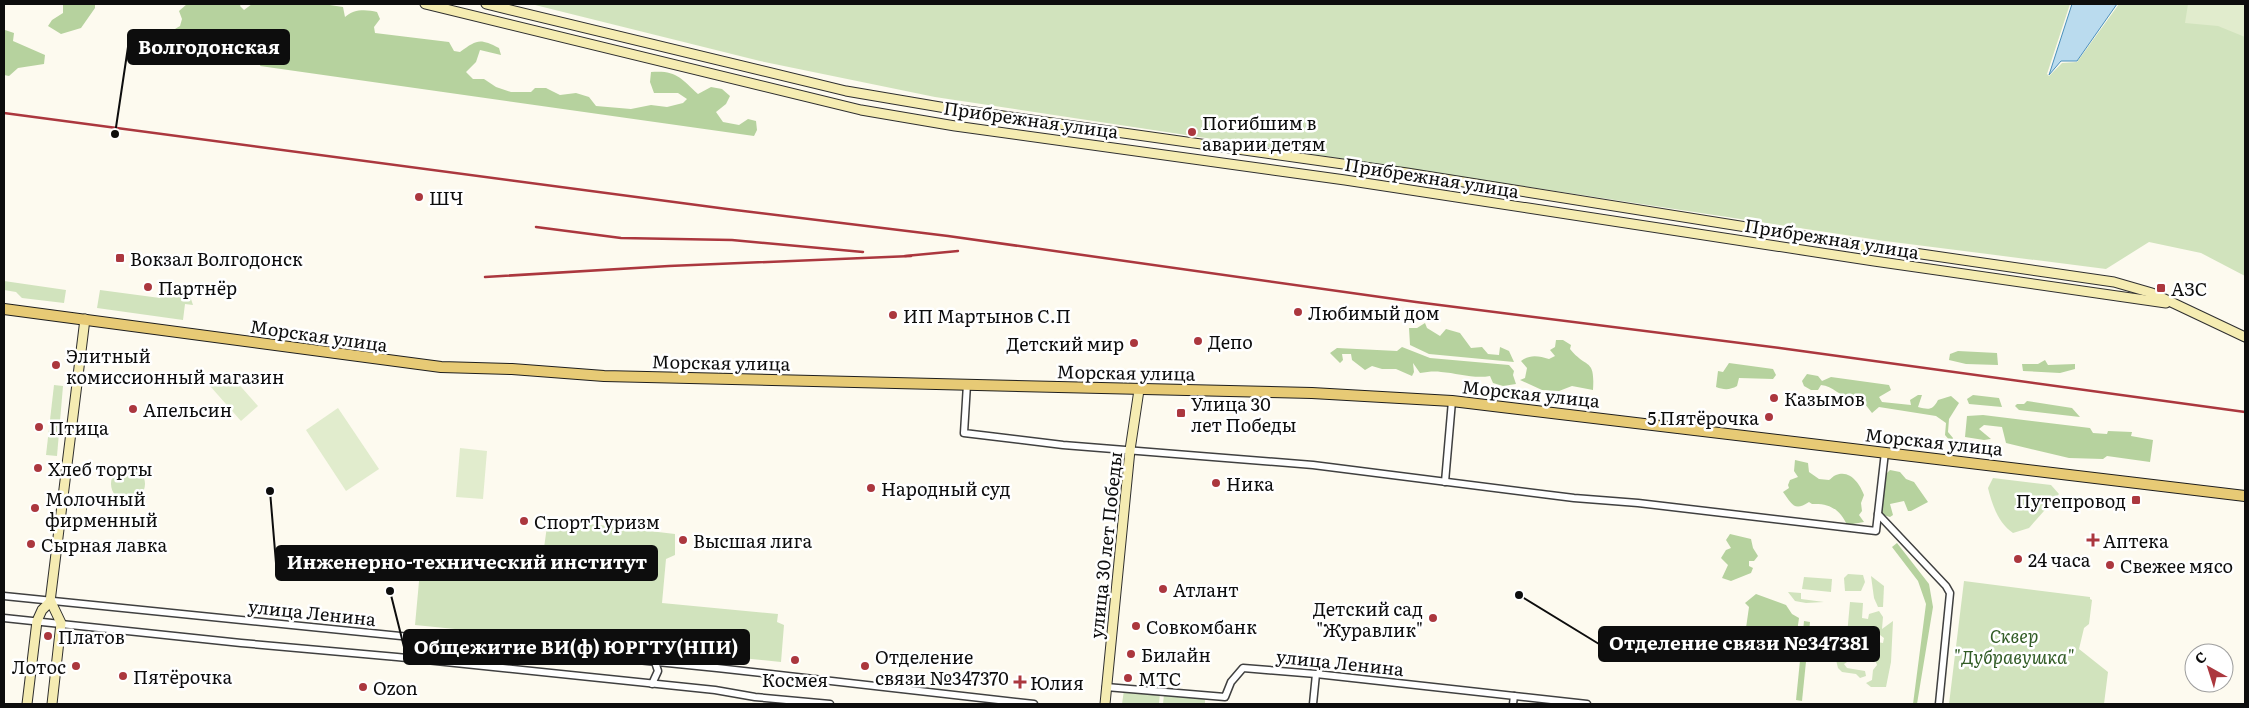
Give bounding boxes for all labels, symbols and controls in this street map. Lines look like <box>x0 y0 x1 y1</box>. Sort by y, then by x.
callout: Волгодонская <box>128 30 289 64</box>
text: Волгодонская <box>138 32 280 60</box>
street label: Прибрежная улица <box>942 93 1120 145</box>
place label: Погибшим в аварии детям <box>1202 109 1325 157</box>
marker: Погибшим в аварии детям <box>1186 126 1198 138</box>
street label: Прибрежная улица <box>1343 150 1521 204</box>
place label: ШЧ <box>429 184 464 211</box>
marker: ШЧ <box>413 191 425 203</box>
street label: Прибрежная улица <box>1743 211 1921 265</box>
place label: Вокзал Волгодонск <box>130 245 303 272</box>
marker: Вокзал Волгодонск <box>114 252 126 264</box>
place label: Партнёр <box>158 274 237 301</box>
place label: АЗС <box>2171 275 2207 302</box>
marker: Партнёр <box>142 281 154 293</box>
marker: АЗС <box>2155 282 2167 294</box>
place label: Любимый дом <box>1308 299 1439 326</box>
place label: ИП Мартынов С.П <box>903 302 1071 329</box>
marker: Любимый дом <box>1292 306 1304 318</box>
marker: ИП Мартынов С.П <box>887 309 899 321</box>
street label: Морская улица <box>248 312 390 358</box>
place label: Депо <box>1208 328 1253 355</box>
place label: Детский мир <box>1007 330 1124 357</box>
marker: Депо <box>1192 335 1204 347</box>
marker: Детский мир <box>1128 337 1140 349</box>
place label: Элитный комиссионный магазин <box>66 342 284 390</box>
street label: Морская улица <box>651 347 791 377</box>
street label: Морская улица <box>1056 357 1196 387</box>
marker: Элитный комиссионный магазин <box>50 359 62 371</box>
street label: Морская улица <box>1461 372 1602 414</box>
place label: Казымов <box>1784 385 1865 412</box>
place label: Улица 30 лет Победы <box>1191 390 1297 438</box>
marker: Казымов <box>1768 392 1780 404</box>
place label: Апельсин <box>143 396 232 423</box>
marker: Апельсин <box>127 403 139 415</box>
place label: 5 Пятёрочка <box>1647 404 1759 431</box>
marker: Улица 30 лет Победы <box>1175 407 1187 419</box>
marker: 5 Пятёрочка <box>1763 411 1775 423</box>
place label: Птица <box>49 414 109 441</box>
street label: Морская улица <box>1864 420 2005 462</box>
marker: Птица <box>33 421 45 433</box>
street label: улица 30 лет Победы <box>1082 450 1128 640</box>
place label: Хлеб торты <box>48 455 153 482</box>
marker: Хлеб торты <box>32 462 44 474</box>
place label: Ника <box>1226 470 1274 497</box>
place label: Народный суд <box>881 475 1010 502</box>
marker: Ника <box>1210 477 1222 489</box>
marker: Народный суд <box>865 482 877 494</box>
place label: Молочный фирменный <box>45 485 158 533</box>
place label: Путепровод <box>2016 487 2126 514</box>
marker: Путепровод <box>2130 494 2142 506</box>
marker: Молочный фирменный <box>29 502 41 514</box>
place label: СпортТуризм <box>534 508 660 535</box>
marker: СпортТуризм <box>518 515 530 527</box>
place label: Высшая лига <box>693 527 813 554</box>
place label: Аптека <box>2103 527 2169 554</box>
place label: Сырная лавка <box>41 531 167 558</box>
marker: Высшая лига <box>677 534 689 546</box>
marker: Аптека <box>2087 534 2099 546</box>
marker: Сырная лавка <box>25 538 37 550</box>
callout: Инженерно-технический институт <box>276 546 657 580</box>
place label: 24 часа <box>2028 546 2091 573</box>
text: Инженерно-технический институт <box>287 547 648 575</box>
place label: Свежее мясо <box>2120 552 2233 579</box>
marker: 24 часа <box>2012 553 2024 565</box>
marker: Свежее мясо <box>2104 559 2116 571</box>
place label: Атлант <box>1173 576 1239 603</box>
marker: Атлант <box>1157 583 1169 595</box>
street label: улица Ленина <box>247 592 378 632</box>
place label: Детский сад "Журавлик" <box>1313 595 1423 643</box>
marker: Детский сад "Журавлик" <box>1427 612 1439 624</box>
place label: Совкомбанк <box>1146 613 1257 640</box>
marker: Совкомбанк <box>1130 620 1142 632</box>
park label: Сквер "Дубравушка" <box>1954 622 2074 670</box>
place label: Платов <box>58 623 125 650</box>
callout: Отделение связи №347381 <box>1599 627 1879 661</box>
text: Отделение связи №347381 <box>1609 628 1869 656</box>
marker: Платов <box>42 630 54 642</box>
callout: Общежитие ВИ(ф) ЮРГТУ(НПИ) <box>404 630 749 664</box>
text: Общежитие ВИ(ф) ЮРГТУ(НПИ) <box>414 632 738 660</box>
place label: Билайн <box>1141 641 1211 668</box>
street label: улица Ленина <box>1275 642 1406 682</box>
place label: Отделение связи №347370 <box>875 643 1009 691</box>
north arrow <box>2184 643 2234 693</box>
text: С <box>2190 646 2210 668</box>
marker: Билайн <box>1125 648 1137 660</box>
place label: Лотос <box>12 653 66 680</box>
marker: Космея <box>789 654 801 666</box>
marker: Лотос <box>70 660 82 672</box>
marker: Отделение связи №347370 <box>859 660 871 672</box>
place label: Пятёрочка <box>133 663 232 690</box>
place label: МТС <box>1138 665 1181 692</box>
place label: Космея <box>762 666 828 693</box>
place label: Юлия <box>1030 669 1084 696</box>
marker: Пятёрочка <box>117 670 129 682</box>
marker: МТС <box>1122 672 1134 684</box>
place label: Ozon <box>373 674 418 701</box>
marker: Юлия <box>1014 676 1026 688</box>
marker: Ozon <box>357 681 369 693</box>

